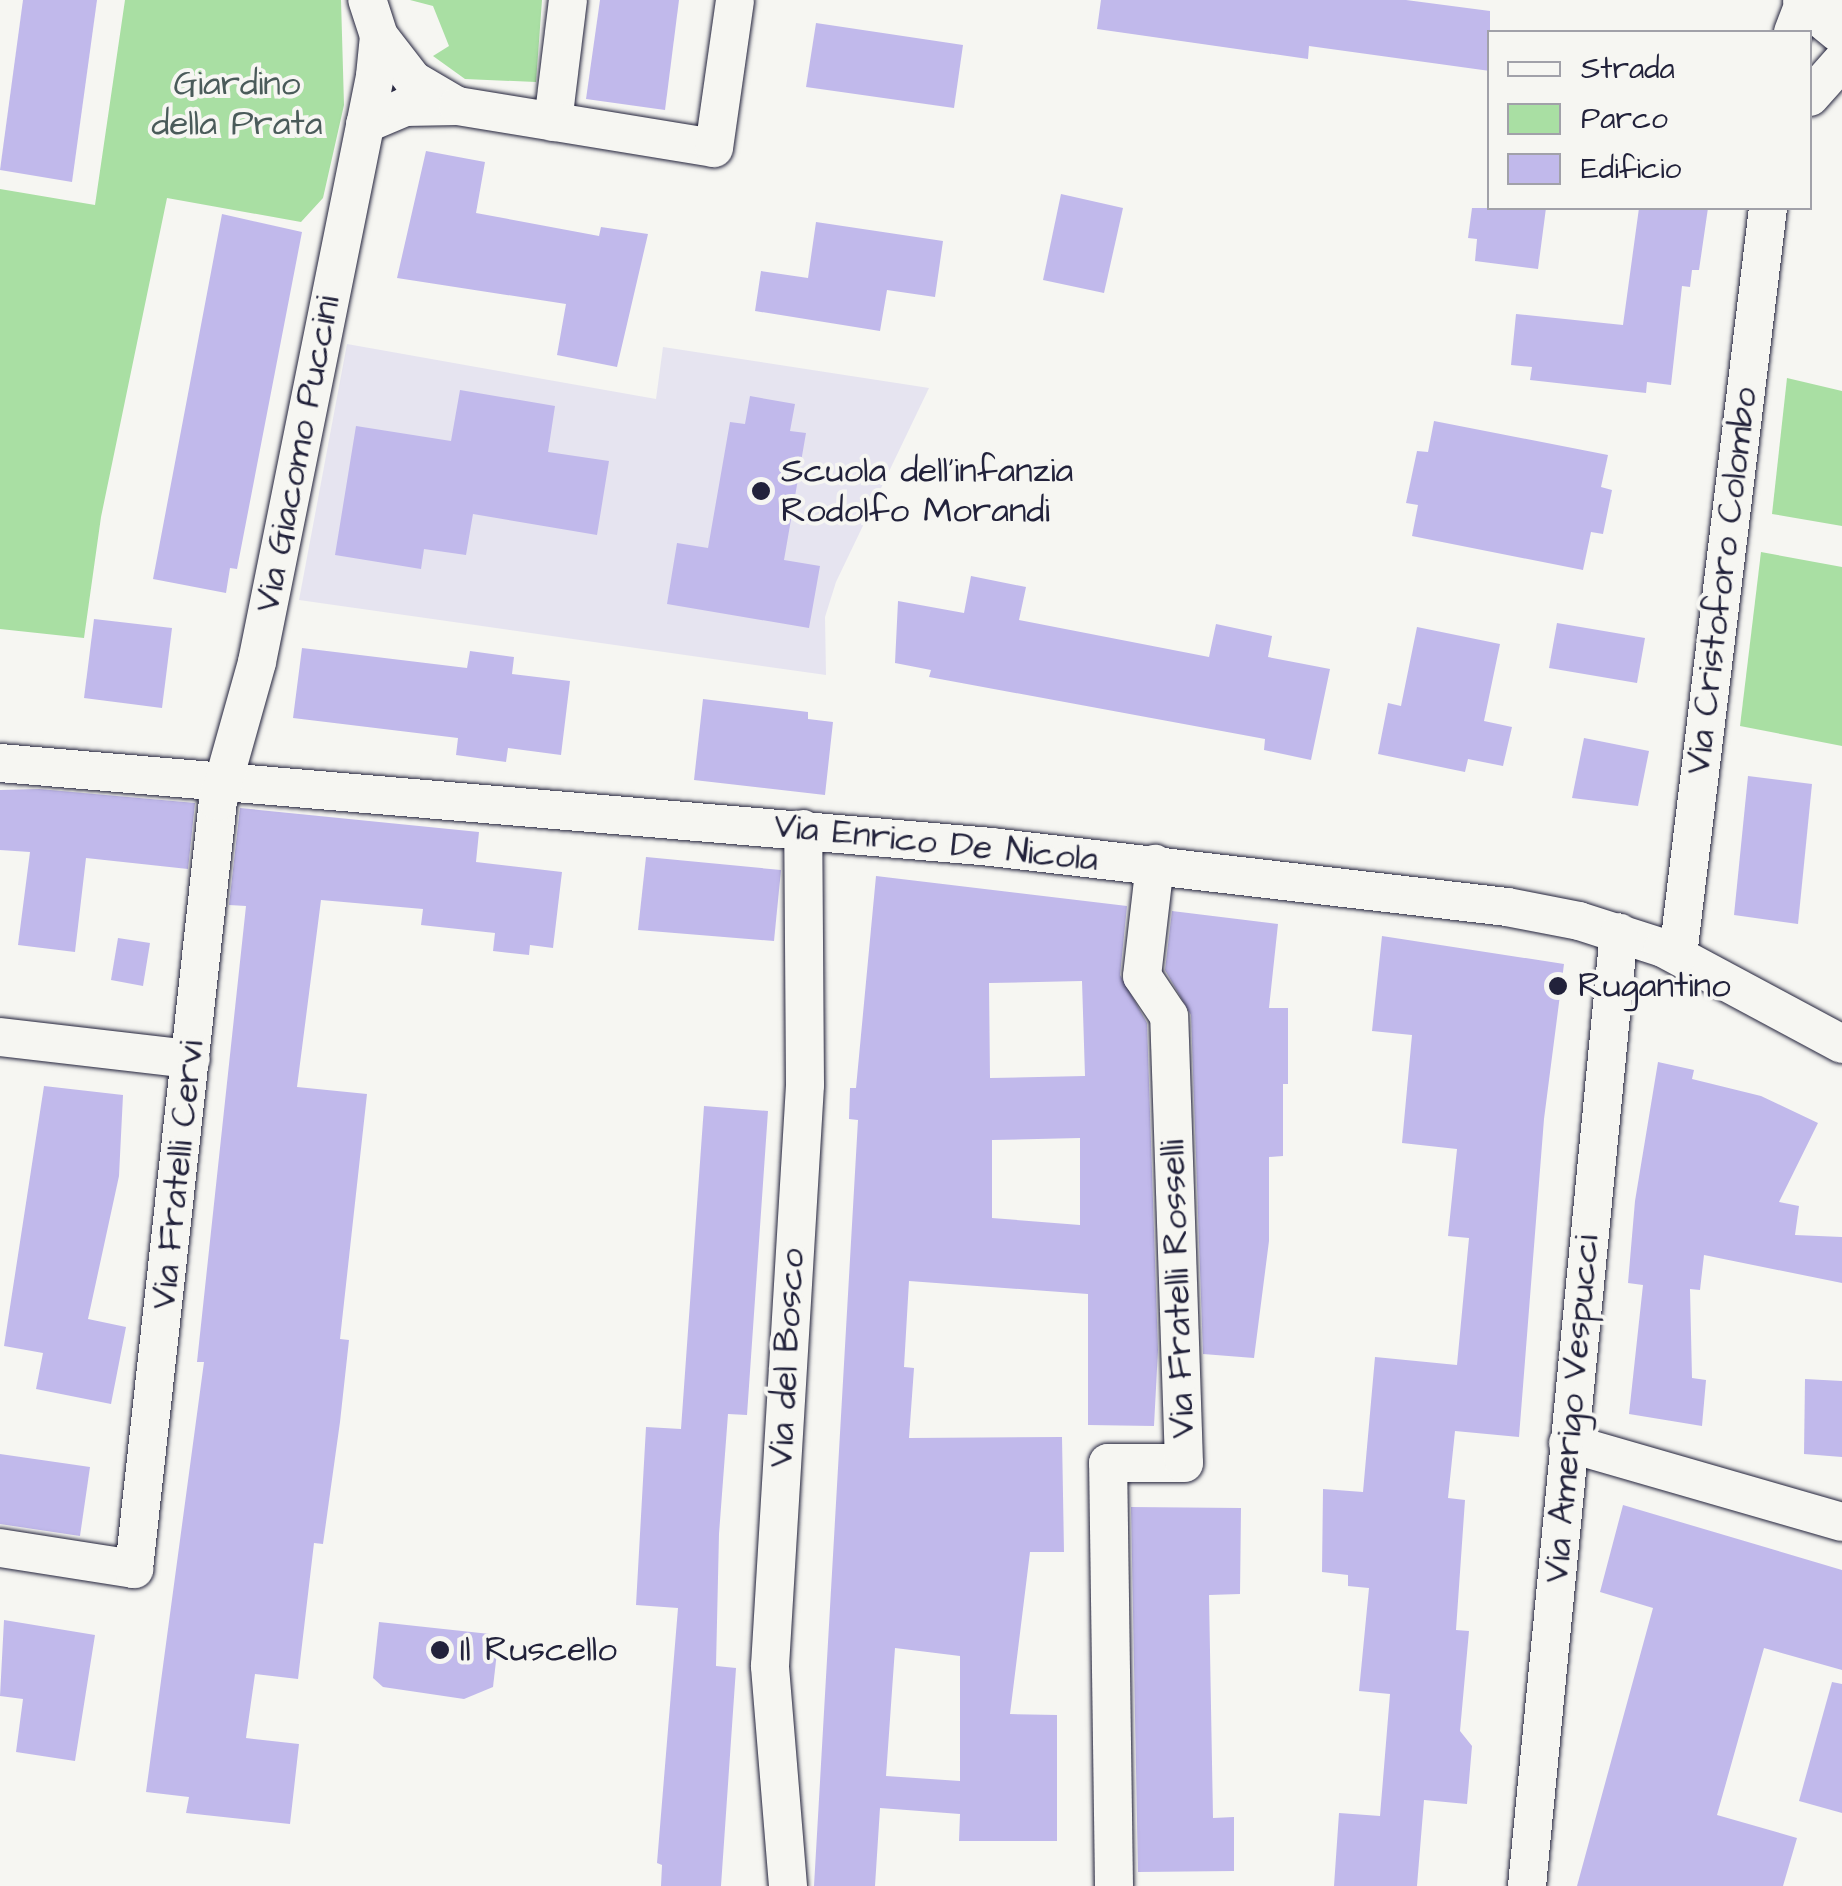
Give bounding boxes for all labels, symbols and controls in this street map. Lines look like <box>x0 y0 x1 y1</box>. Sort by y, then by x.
legend <box>1487 30 1812 210</box>
text: Strada <box>1581 48 1675 90</box>
park label: Giardino della Prata <box>151 63 323 145</box>
text: Parco <box>1581 98 1668 140</box>
text: Edificio <box>1581 148 1681 190</box>
street label: Via Giacomo Puccini <box>247 292 349 616</box>
street label: Via Cristoforo Colombo <box>1677 385 1767 777</box>
place label: Scuola dell'infanzia Rodolfo Morandi <box>781 450 1073 532</box>
marker: Scuola dell'infanzia Rodolfo Morandi <box>750 480 772 502</box>
street label: Via Enrico De Nicola <box>772 805 1100 881</box>
place label: Rugantino <box>1578 965 1731 1007</box>
marker: Rugantino <box>1547 975 1569 997</box>
street label: Via Fratelli Cervi <box>143 1038 213 1312</box>
street label: Via Fratelli Rosselli <box>1152 1139 1204 1439</box>
street label: Via Amerigo Vespucci <box>1536 1233 1608 1585</box>
street label: Via del Bosco <box>760 1247 814 1469</box>
place label: Il Ruscello <box>460 1629 617 1671</box>
marker: Il Ruscello <box>429 1639 451 1661</box>

